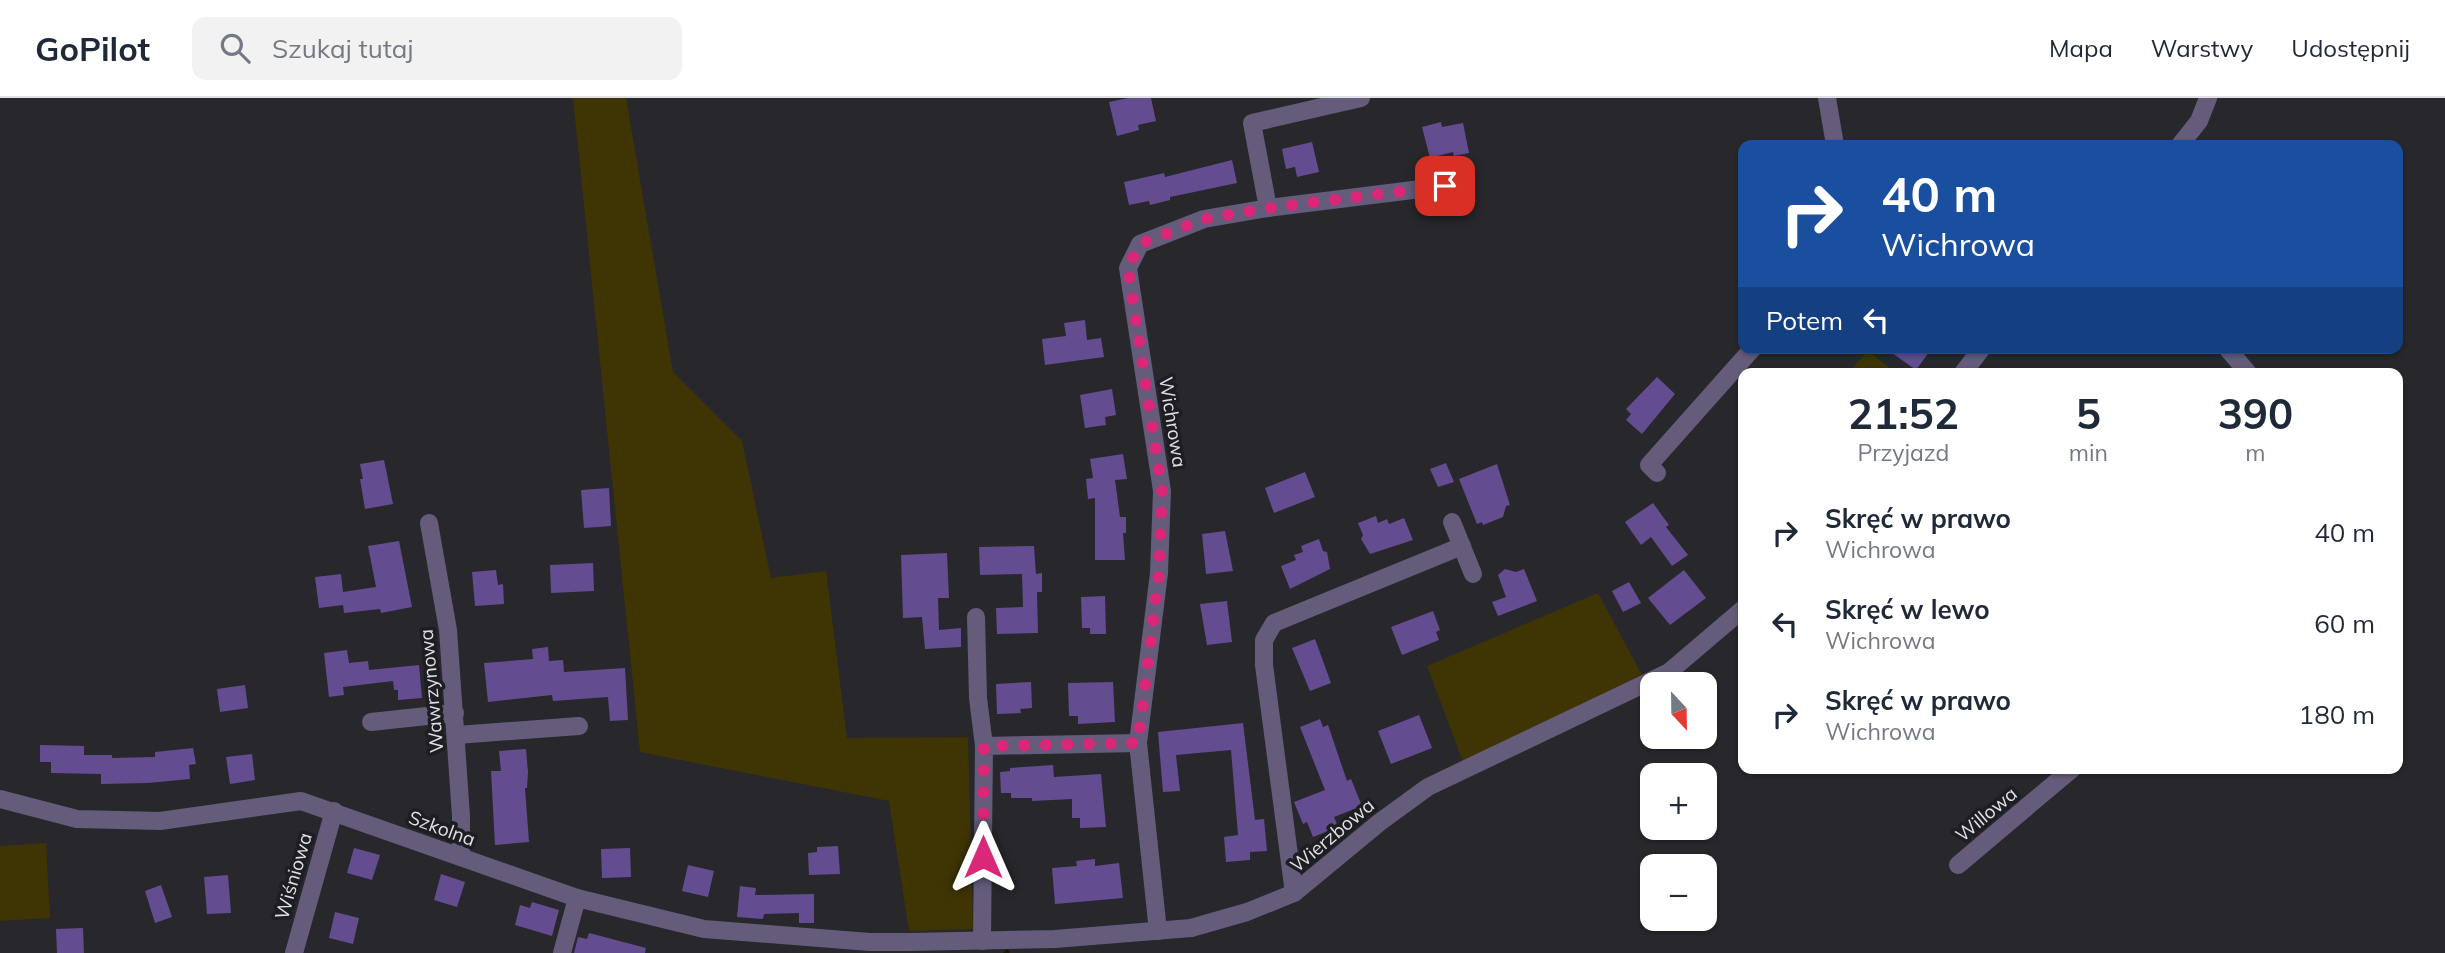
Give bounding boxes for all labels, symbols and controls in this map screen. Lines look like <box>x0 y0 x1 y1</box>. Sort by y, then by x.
search box <box>192 17 682 80</box>
text: GoPilot <box>35 28 150 69</box>
icon: search <box>216 29 254 67</box>
text: Szukaj tutaj <box>272 32 414 65</box>
text: Mapa <box>2049 33 2113 63</box>
text: Warstwy <box>2151 33 2253 63</box>
text: Udostępnij <box>2291 33 2410 63</box>
pin <box>1415 156 1475 216</box>
text: 40 m <box>1881 163 1997 224</box>
icon: arrive <box>1426 167 1464 205</box>
icon: right <box>1766 168 1857 259</box>
text: Wichrowa <box>1881 224 2035 264</box>
icon: left <box>1857 301 1895 339</box>
text: Potem <box>1766 304 1843 337</box>
street label: Wichrowa <box>1154 375 1192 469</box>
text: 21:52 <box>1848 387 1959 440</box>
text: 5 <box>2076 387 2101 440</box>
text: 390 <box>2218 387 2293 440</box>
text: Przyjazd <box>1857 438 1949 467</box>
text: min <box>2069 438 2108 467</box>
text: m <box>2245 438 2266 467</box>
text: Skręć w prawo <box>1825 502 2011 535</box>
icon: right <box>1766 514 1804 552</box>
text: 40 m <box>2314 516 2375 549</box>
text: Wichrowa <box>1825 535 1936 564</box>
text: Skręć w lewo <box>1825 593 1990 626</box>
icon: left <box>1766 605 1804 643</box>
text: 60 m <box>2314 607 2375 640</box>
text: Wichrowa <box>1825 626 1936 655</box>
street label: Wawrzynowa <box>414 628 448 754</box>
north arrow <box>1640 672 1717 749</box>
map controls <box>1640 672 1717 931</box>
text: Skręć w prawo <box>1825 684 2011 717</box>
icon: right <box>1766 696 1804 734</box>
text: 180 m <box>2299 698 2375 731</box>
text: Wichrowa <box>1825 717 1936 746</box>
button: + <box>1640 763 1717 840</box>
street label: Willowa <box>1950 781 2022 847</box>
street label: Wierzbowa <box>1285 793 1379 877</box>
street label: Szkolna <box>405 805 479 851</box>
position arrow <box>946 820 1020 894</box>
street label: Wiśniowa <box>269 830 317 922</box>
button: − <box>1640 854 1717 931</box>

